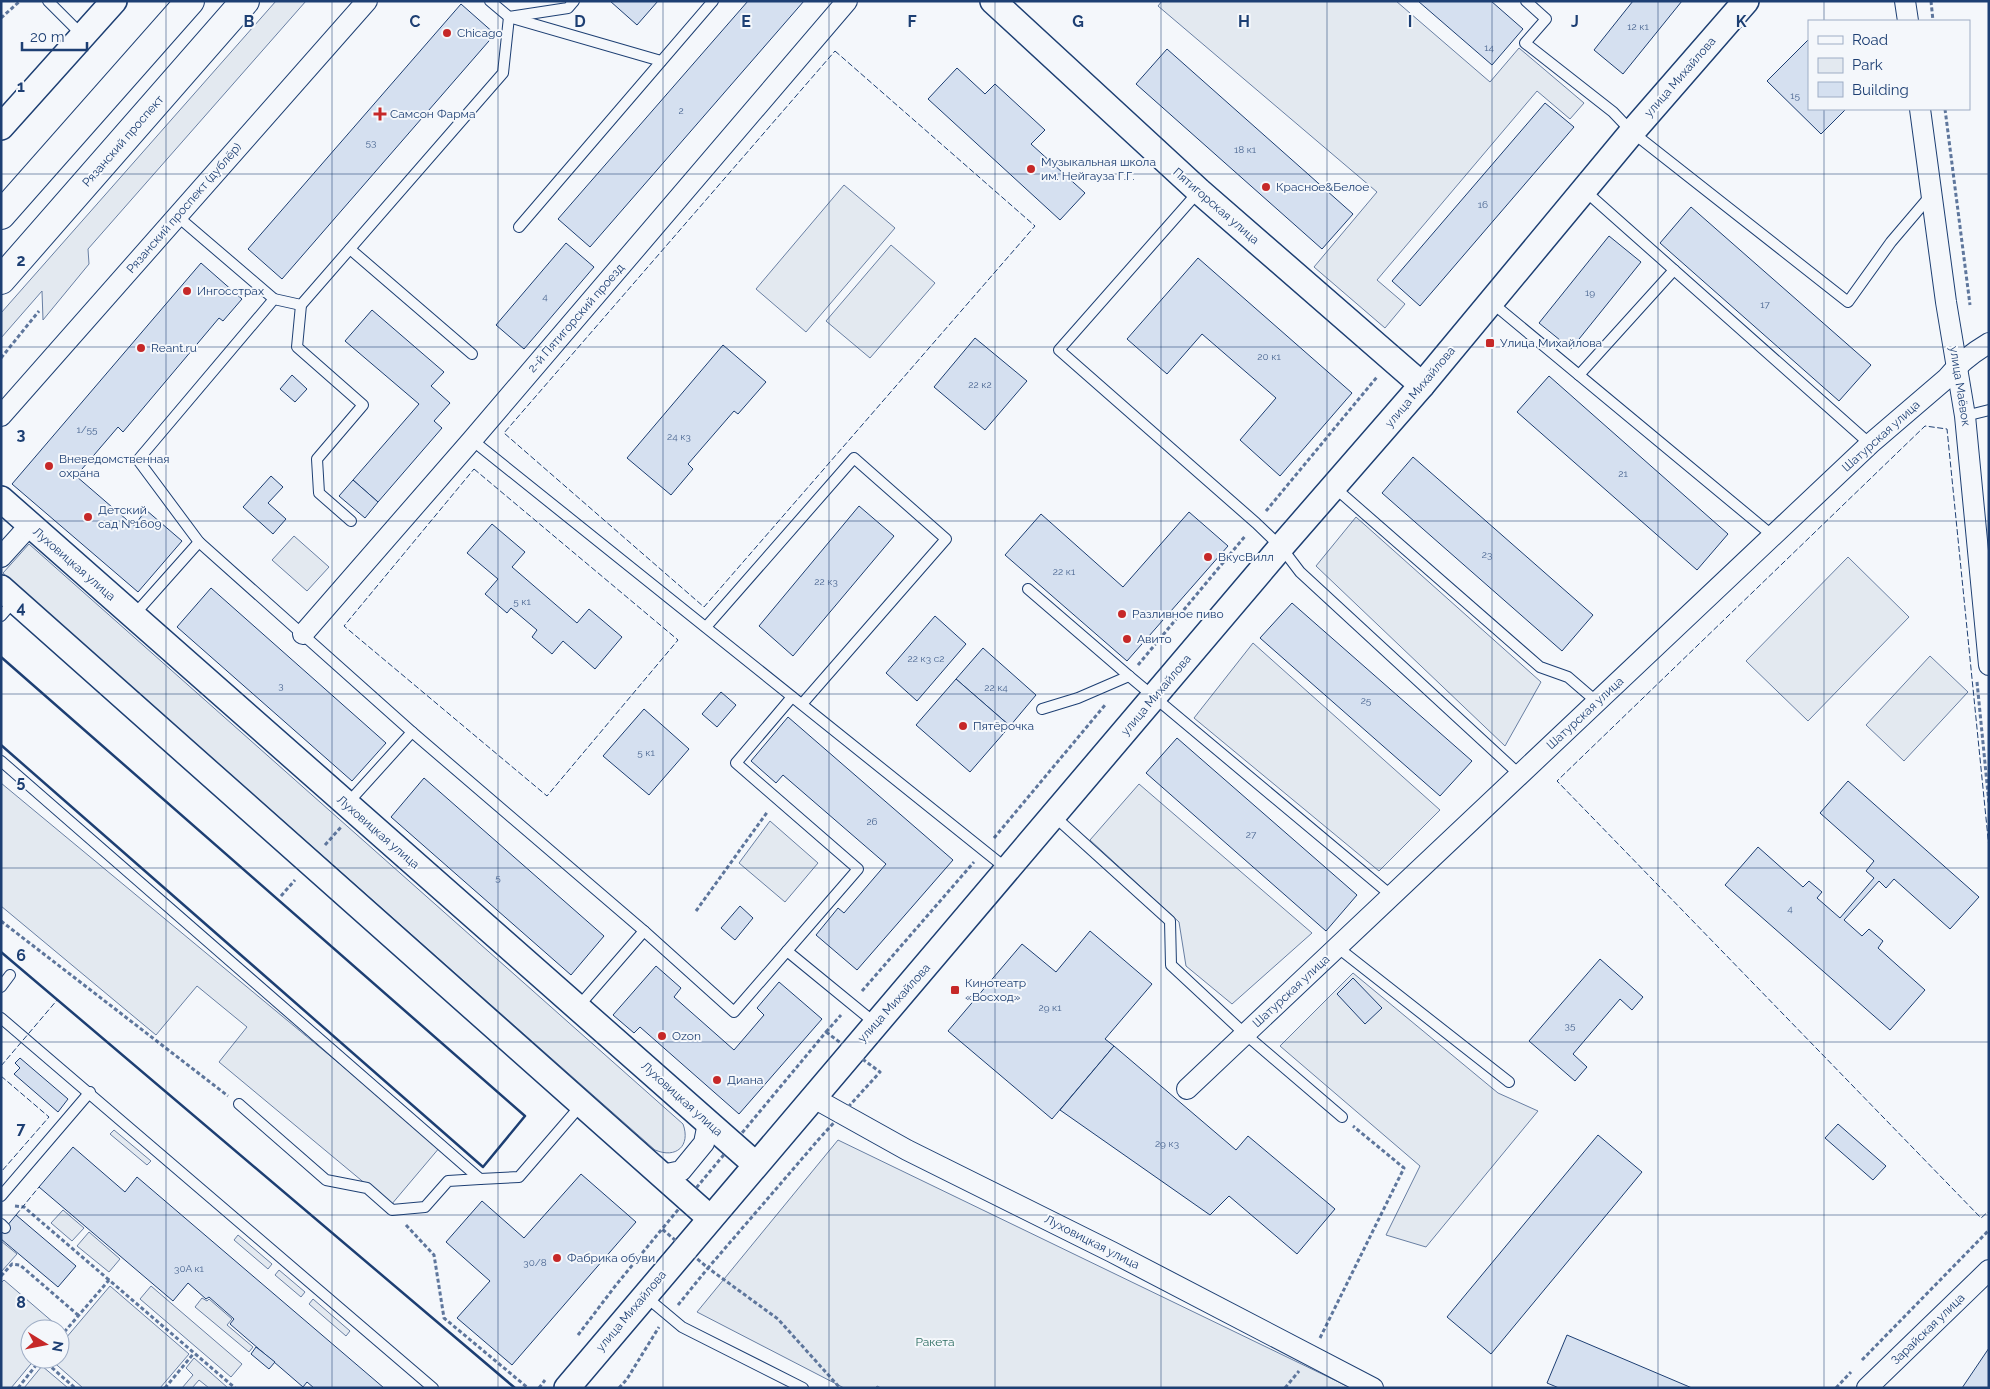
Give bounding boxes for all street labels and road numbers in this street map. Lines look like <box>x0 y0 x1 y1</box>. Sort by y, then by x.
street label: улица Михайлова <box>1642 34 1718 120</box>
street label: Рязанский проспект <box>79 92 167 190</box>
street label: Рязанский проспект (дублёр) <box>124 140 244 276</box>
street label: Пятигорская улица <box>1170 165 1262 247</box>
street label: 2-й Пятигорский проезд <box>525 261 627 375</box>
street label: улица Михайлова <box>1382 344 1458 430</box>
street label: улица Маёвок <box>1947 345 1973 427</box>
street label: Шатурская улица <box>1839 397 1923 475</box>
street label: Луховицкая улица <box>30 524 118 604</box>
street label: улица Михайлова <box>1118 652 1194 738</box>
street label: Шатурская улица <box>1544 674 1626 752</box>
street label: Луховицкая улица <box>334 792 422 872</box>
street label: Шатурская улица <box>1250 952 1332 1030</box>
street label: улица Михайлова <box>855 961 933 1045</box>
street label: Луховицкая улица <box>638 1059 726 1139</box>
street label: Луховицкая улица <box>1042 1212 1142 1272</box>
street label: улица Михайлова <box>593 1268 669 1354</box>
street label: Зарайская улица <box>1888 1290 1968 1368</box>

